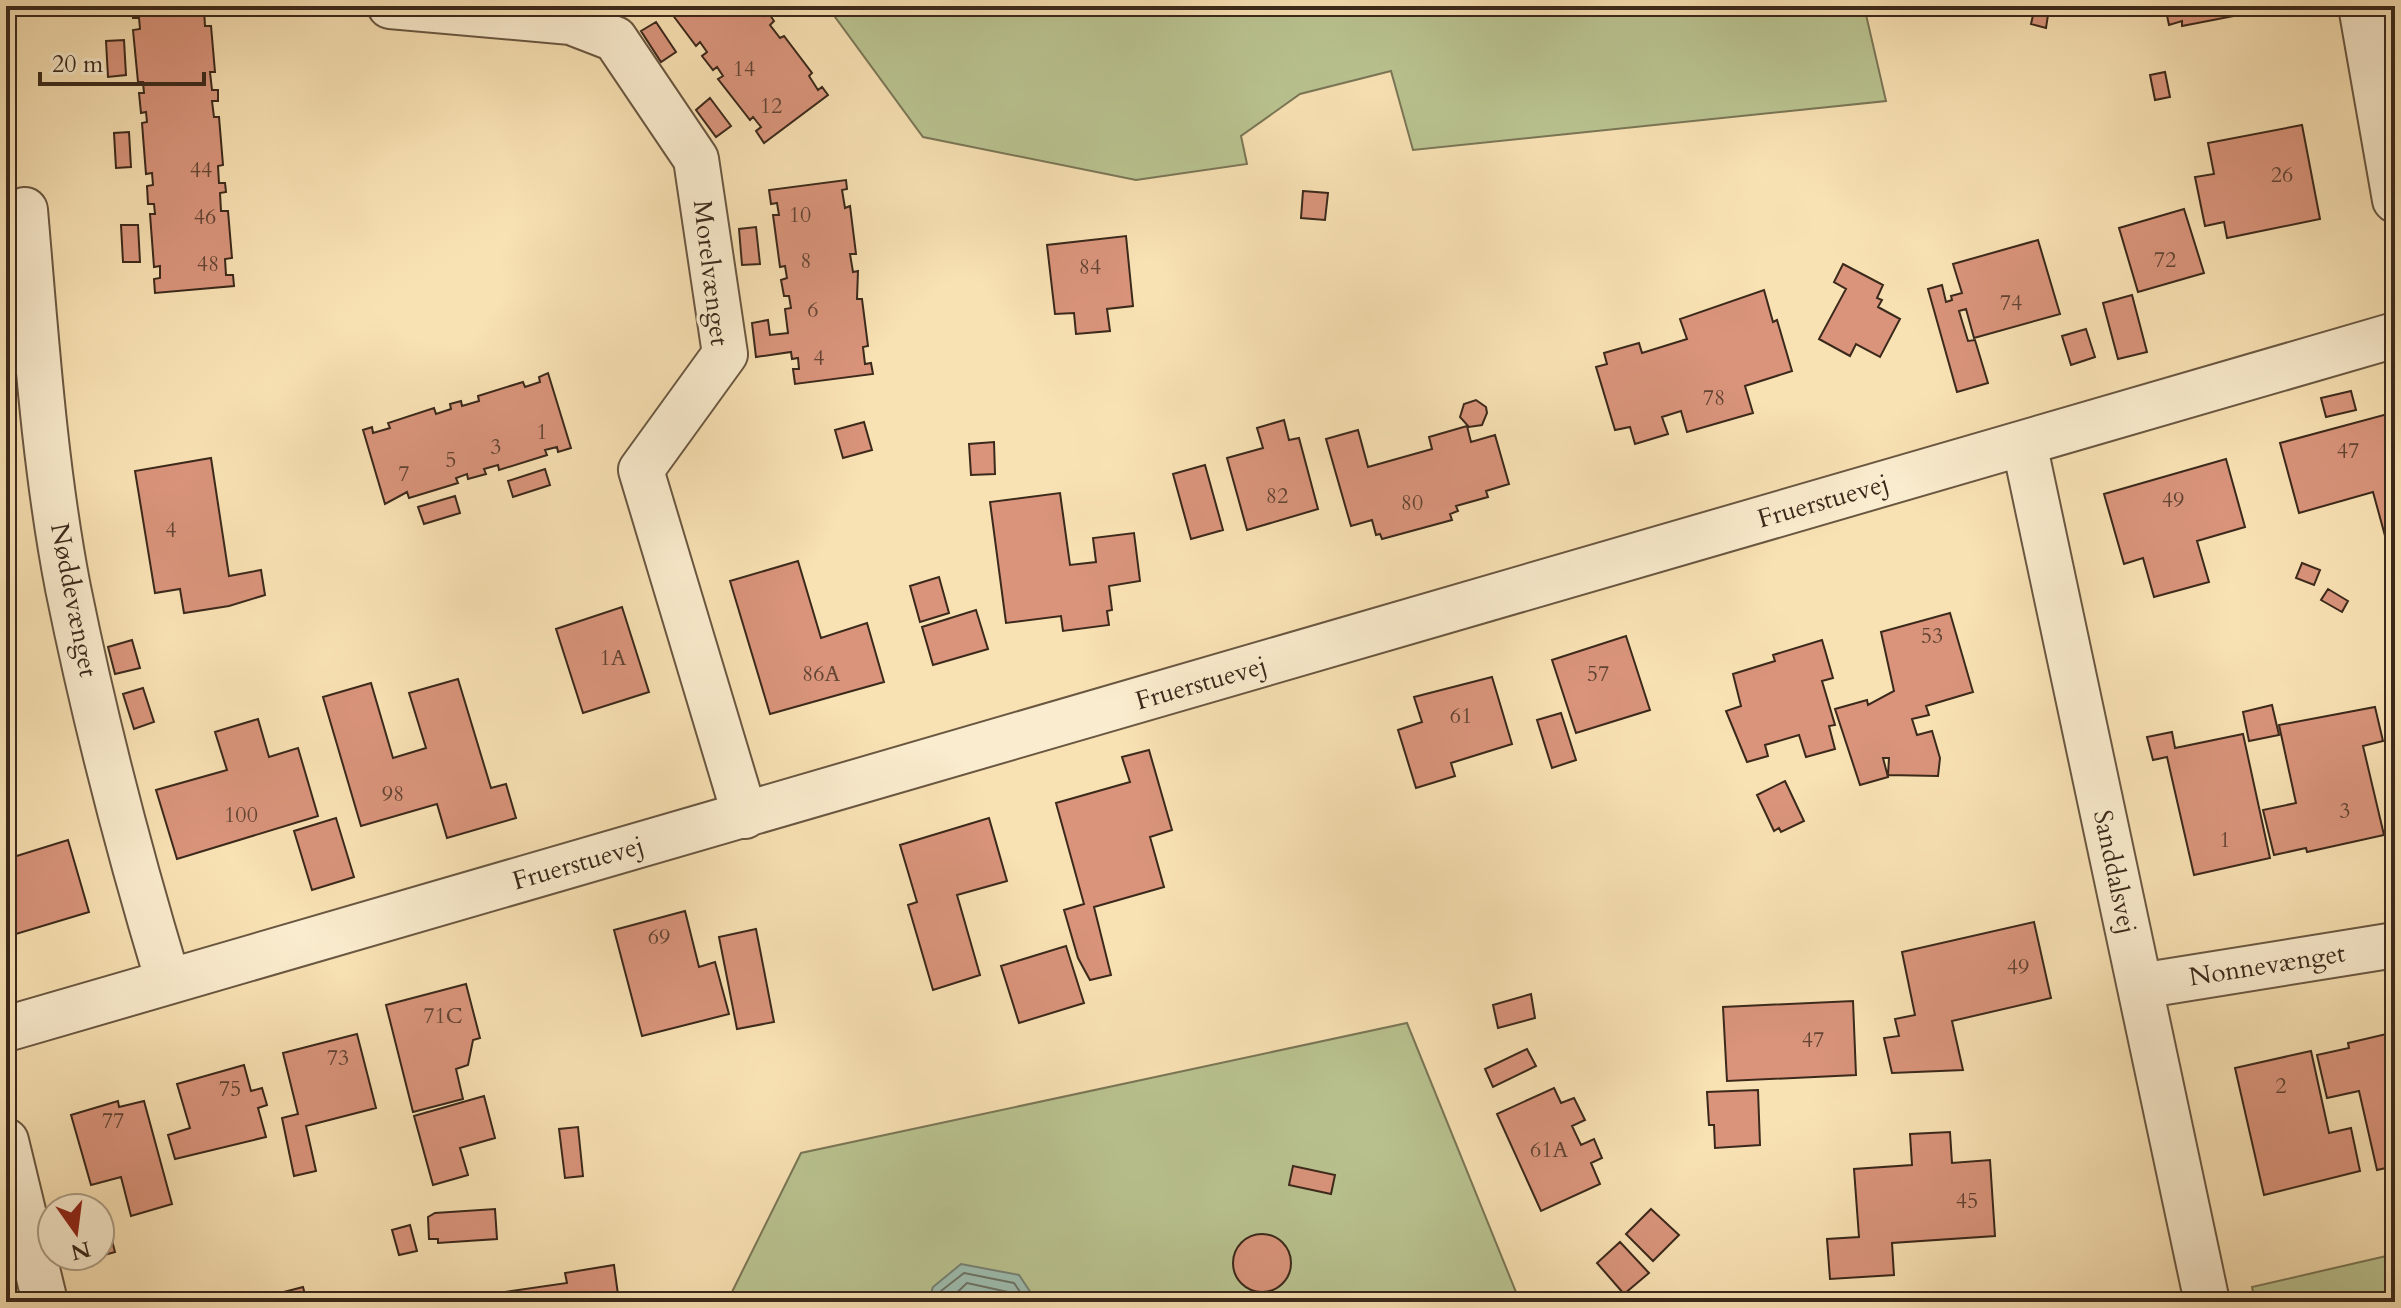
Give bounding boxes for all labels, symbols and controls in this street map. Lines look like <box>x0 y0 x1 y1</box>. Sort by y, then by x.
scale bar <box>40 36 204 86</box>
text: 20 m <box>52 48 104 81</box>
house number: 14 <box>733 54 755 84</box>
house number: 12 <box>760 91 782 121</box>
house number: 44 <box>190 155 212 185</box>
house number: 26 <box>2271 160 2293 190</box>
street label: Morelvænget <box>685 198 737 348</box>
house number: 10 <box>789 200 811 230</box>
house number: 46 <box>194 202 216 232</box>
house number: 72 <box>2154 245 2176 275</box>
house number: 8 <box>800 246 812 276</box>
house number: 48 <box>197 249 219 279</box>
house number: 84 <box>1079 252 1101 282</box>
house number: 74 <box>2000 288 2022 318</box>
house number: 6 <box>807 295 819 325</box>
house number: 4 <box>813 343 825 373</box>
house number: 78 <box>1703 383 1725 413</box>
house number: 1 <box>536 417 548 447</box>
house number: 3 <box>490 432 502 462</box>
house number: 47 <box>2337 436 2359 466</box>
house number: 5 <box>445 445 457 475</box>
house number: 7 <box>398 459 410 489</box>
street label: Fruerstuevej <box>1753 466 1893 536</box>
house number: 82 <box>1266 481 1288 511</box>
house number: 49 <box>2162 485 2184 515</box>
house number: 80 <box>1401 488 1423 518</box>
house number: 4 <box>165 515 177 545</box>
street label: Nøddevænget <box>42 520 106 680</box>
house number: 53 <box>1921 621 1943 651</box>
house number: 1A <box>600 643 627 673</box>
street label: Fruerstuevej <box>1131 648 1271 718</box>
house number: 86A <box>802 659 840 689</box>
house number: 57 <box>1587 659 1609 689</box>
house number: 61 <box>1450 701 1472 731</box>
house number: 98 <box>382 779 404 809</box>
house number: 3 <box>2339 796 2351 826</box>
house number: 100 <box>224 800 258 830</box>
street label: Sanddalsvej <box>2085 807 2145 937</box>
house number: 1 <box>2219 825 2231 855</box>
street label: Fruerstuevej <box>508 828 648 898</box>
house number: 69 <box>648 922 670 952</box>
street label: Nonnevænget <box>2186 935 2348 995</box>
house number: 49 <box>2007 952 2029 982</box>
house number: 71C <box>423 1001 463 1031</box>
house number: 47 <box>1802 1025 1824 1055</box>
house number: 73 <box>327 1043 349 1073</box>
house number: 2 <box>2275 1071 2287 1101</box>
house number: 75 <box>219 1074 241 1104</box>
house number: 77 <box>102 1106 124 1136</box>
house number: 61A <box>1530 1135 1568 1165</box>
house number: 45 <box>1956 1186 1978 1216</box>
north arrow <box>36 1192 116 1272</box>
text: N <box>68 1234 93 1267</box>

